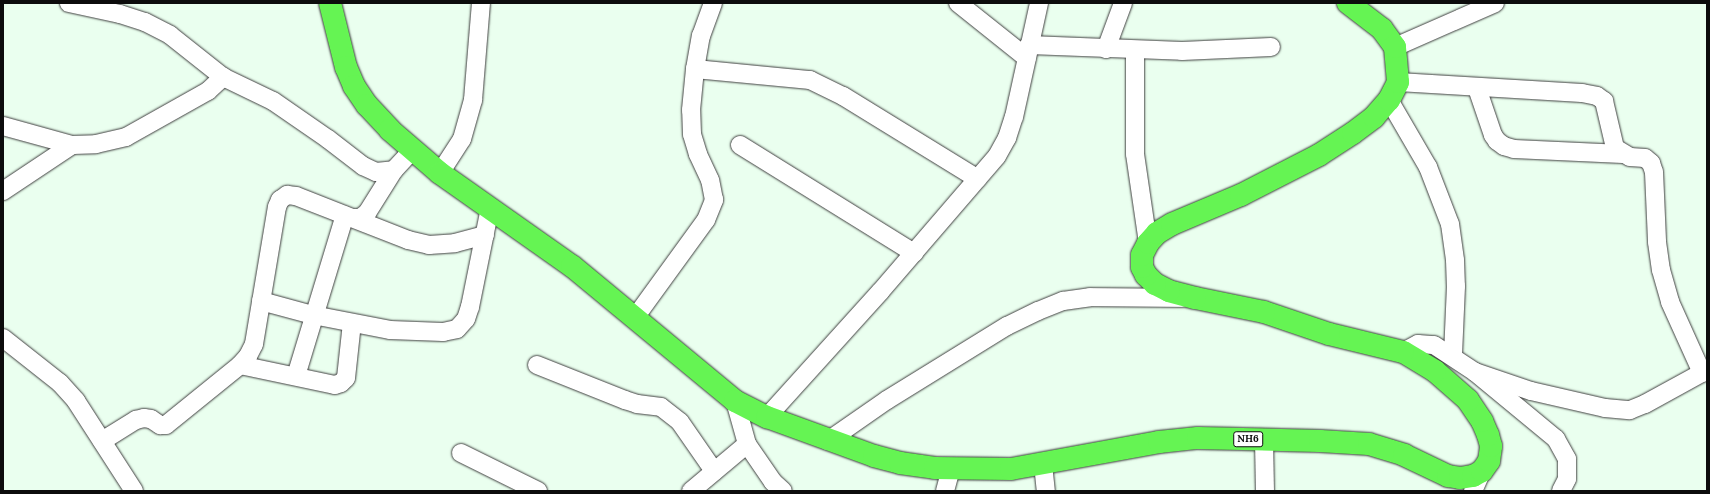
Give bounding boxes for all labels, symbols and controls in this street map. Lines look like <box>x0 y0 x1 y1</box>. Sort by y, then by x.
road number: NH6 <box>1233 431 1263 447</box>

